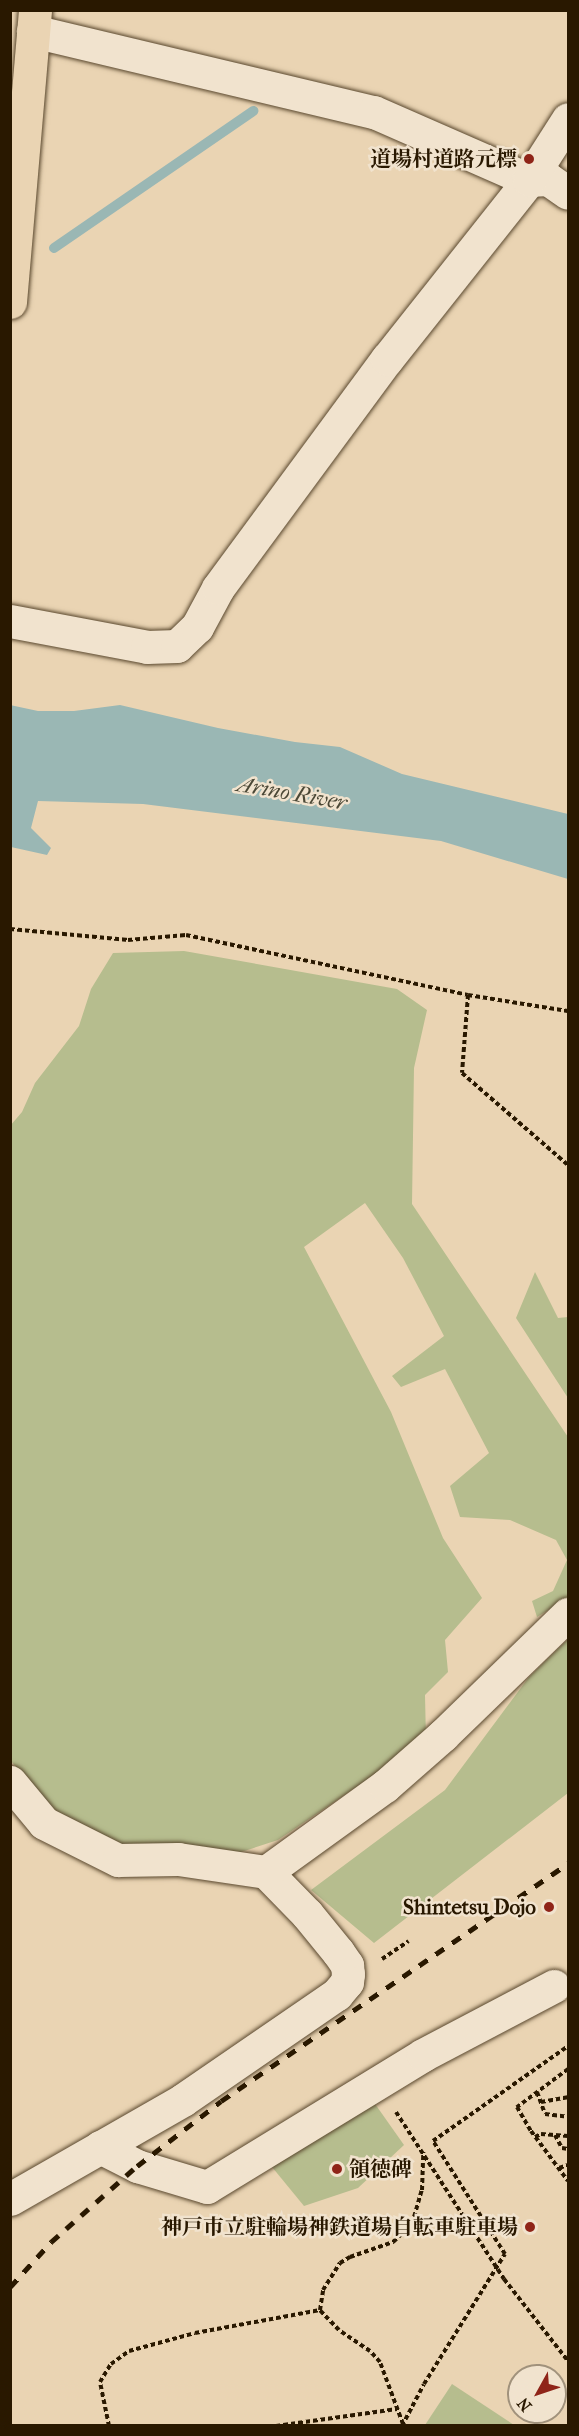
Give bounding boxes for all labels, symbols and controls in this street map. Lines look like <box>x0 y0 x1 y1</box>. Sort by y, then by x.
place label: 道場村道路元標 <box>370 146 517 172</box>
marker: 道場村道路元標 <box>522 152 536 166</box>
water label: Arino River <box>235 771 349 817</box>
place label: Shintetsu Dojo <box>403 1894 536 1920</box>
marker: Shintetsu Dojo <box>540 1898 558 1916</box>
place label: 領徳碑 <box>349 2156 412 2182</box>
marker: 領徳碑 <box>330 2162 344 2176</box>
place label: 神戸市立駐輪場神鉄道場自転車駐車場 <box>161 2214 518 2240</box>
marker: 神戸市立駐輪場神鉄道場自転車駐車場 <box>523 2220 537 2234</box>
north arrow <box>507 2364 567 2424</box>
text: N <box>513 2394 536 2415</box>

